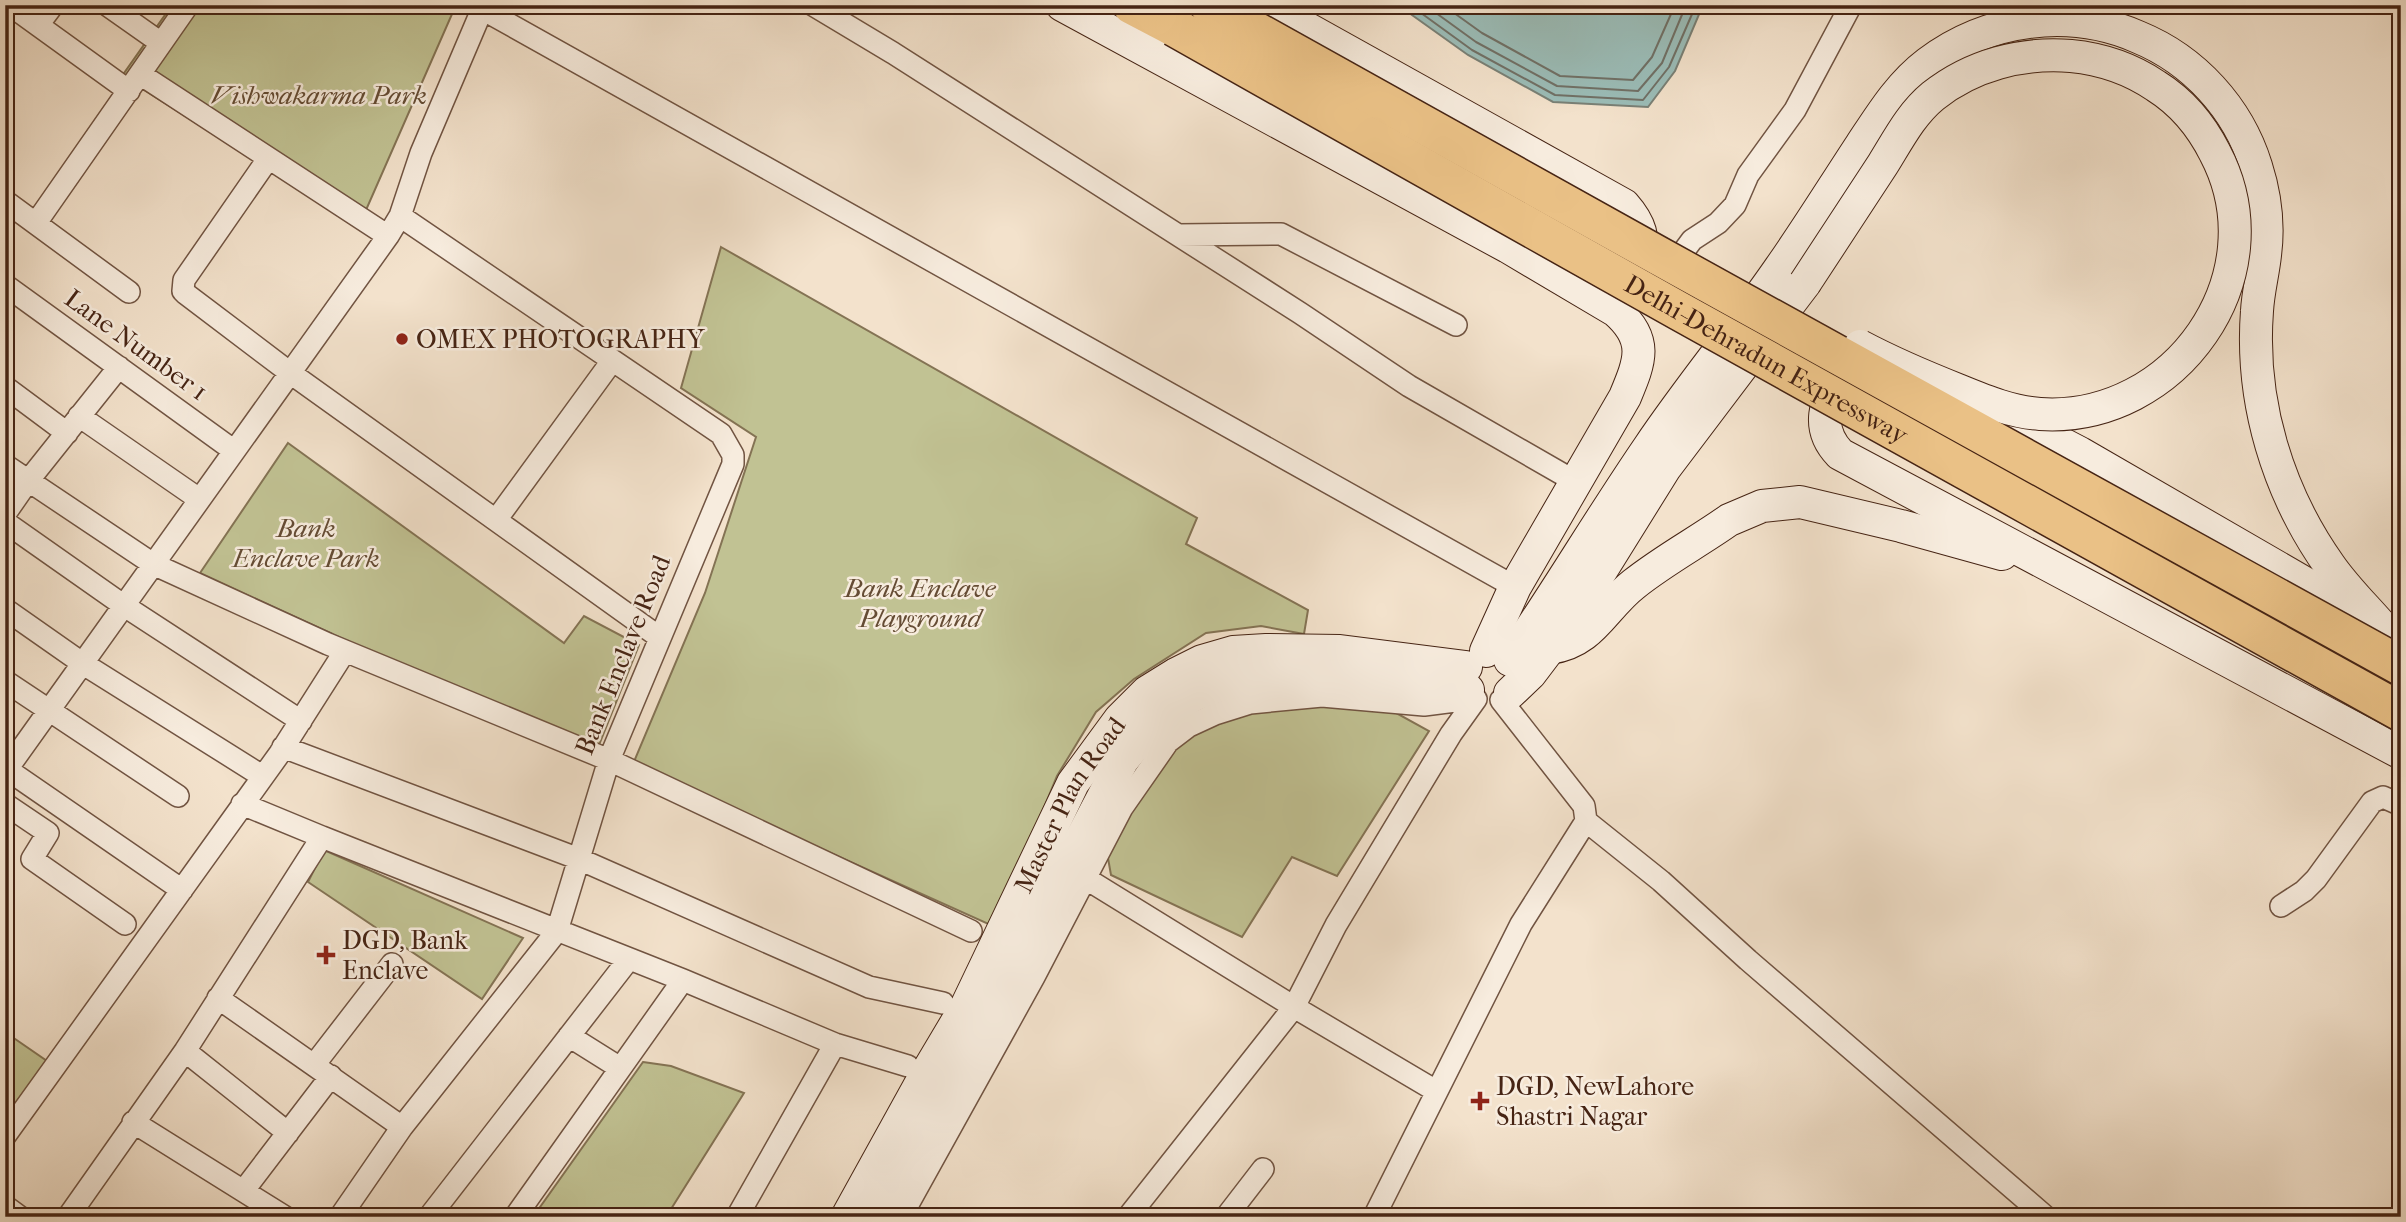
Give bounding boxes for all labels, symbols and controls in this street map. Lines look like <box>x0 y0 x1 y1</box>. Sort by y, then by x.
park label: Vishwakarma Park <box>211 80 427 111</box>
street label: Delhi-Dehradun Expressway <box>1619 268 1914 451</box>
street label: Lane Number 1 <box>59 283 213 407</box>
place label: OMEX PHOTOGRAPHY <box>416 324 706 355</box>
marker: OMEX PHOTOGRAPHY <box>394 331 410 347</box>
park label: Bank Enclave Park <box>230 513 380 574</box>
street label: Bank Enclave Road <box>569 550 678 759</box>
park label: Bank Enclave Playground <box>843 573 997 634</box>
street label: Master Plan Road <box>1008 710 1132 898</box>
place label: DGD, Bank Enclave <box>342 925 468 986</box>
marker: DGD, Bank Enclave <box>316 945 336 965</box>
place label: DGD, NewLahore Shastri Nagar <box>1496 1071 1694 1132</box>
marker: DGD, NewLahore Shastri Nagar <box>1470 1091 1490 1111</box>

